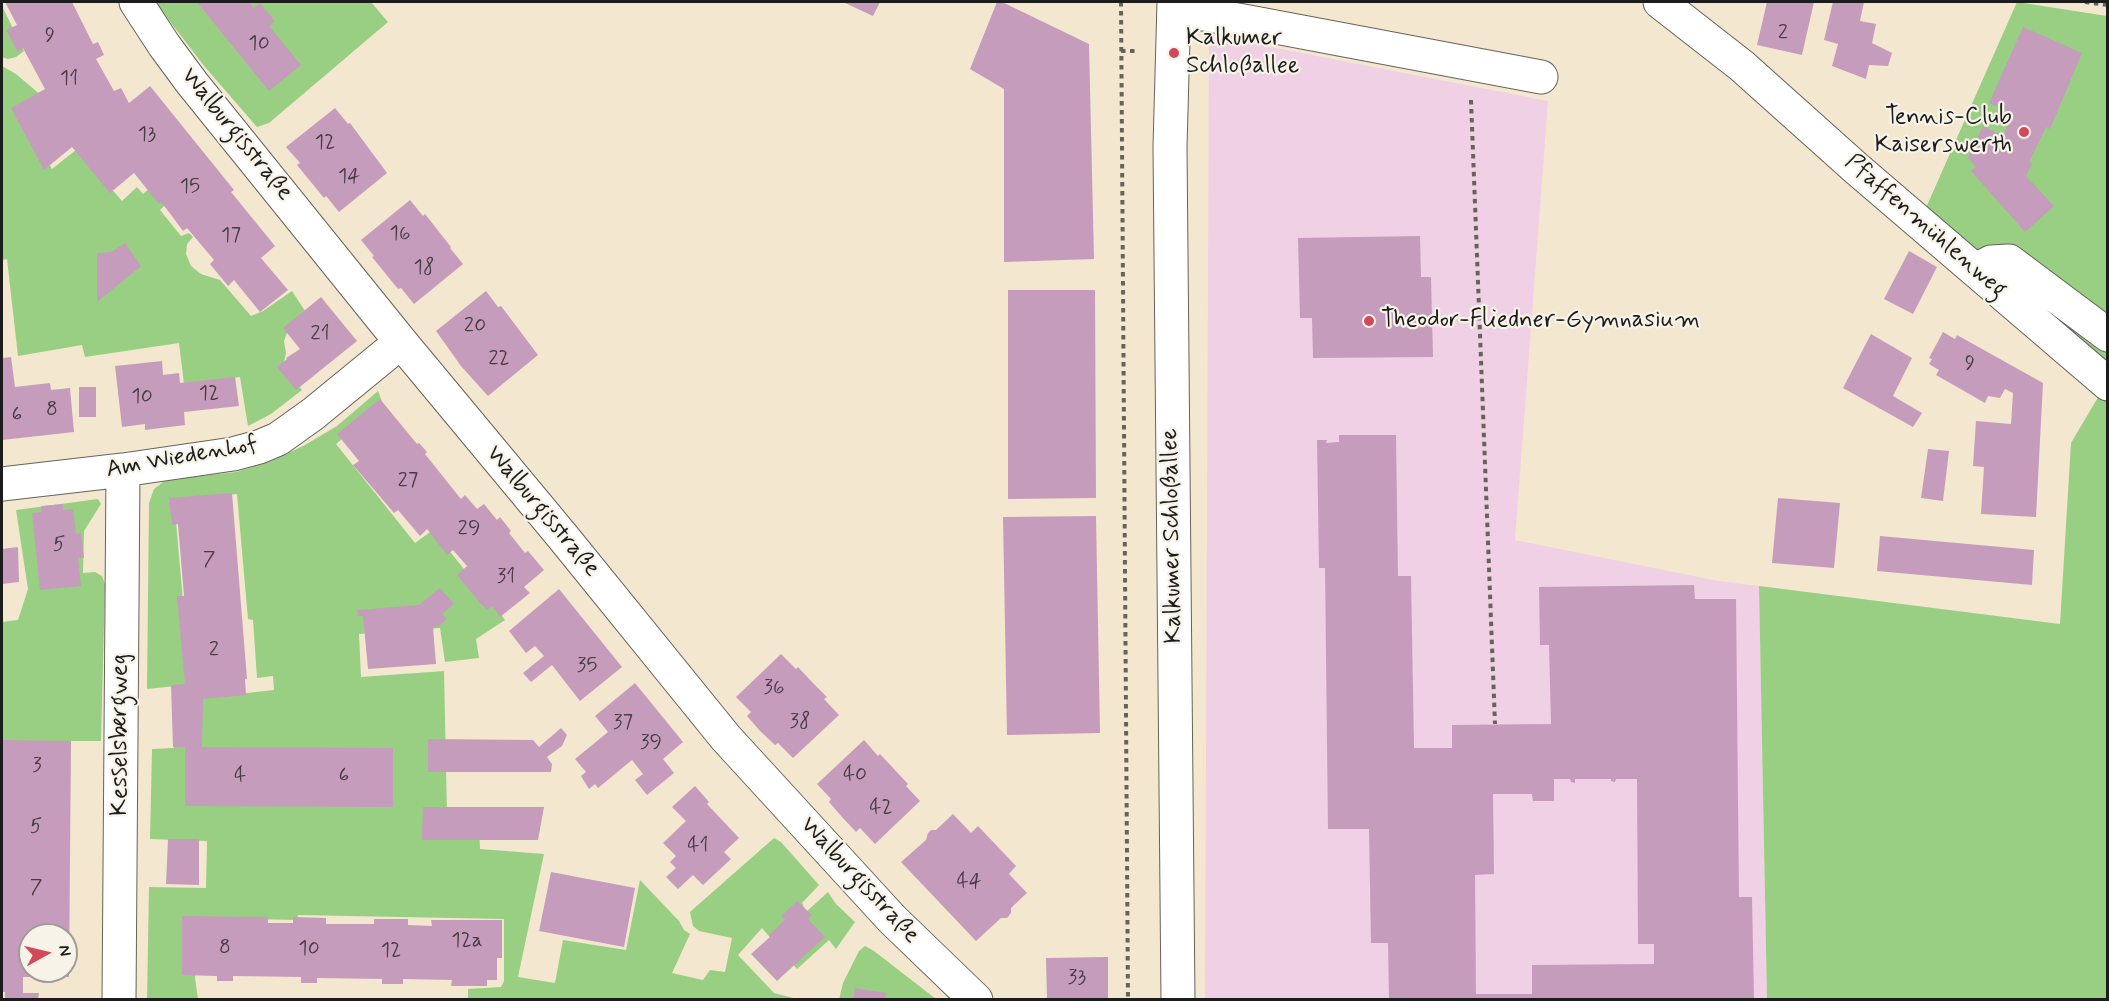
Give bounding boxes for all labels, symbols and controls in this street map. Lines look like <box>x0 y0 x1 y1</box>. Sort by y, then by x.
house number: 2 <box>1778 21 1788 47</box>
house number: 9 <box>45 24 55 50</box>
place label: Kalkumer Schloßallee <box>1186 25 1299 81</box>
house number: 10 <box>248 32 270 58</box>
marker: Kalkumer Schloßallee <box>1167 46 1181 60</box>
street label: Walburgisstraße <box>174 63 298 207</box>
house number: 11 <box>60 67 78 93</box>
place label: Tennis-Club Kaiserswerth <box>1874 104 2012 160</box>
house number: 13 <box>138 123 156 149</box>
marker: Tennis-Club Kaiserswerth <box>2017 125 2031 139</box>
house number: 12 <box>315 131 335 157</box>
street label: Pfaffenmühlenweg <box>1838 149 2012 305</box>
house number: 14 <box>338 165 360 191</box>
house number: 15 <box>180 175 200 201</box>
house number: 16 <box>390 222 410 248</box>
house number: 17 <box>221 224 241 250</box>
house number: 18 <box>414 256 434 282</box>
place label: Theodor-Fliedner-Gymnasium <box>1381 307 1700 335</box>
house number: 20 <box>464 314 486 340</box>
marker: Theodor-Fliedner-Gymnasium <box>1362 314 1376 328</box>
house number: 21 <box>310 322 330 348</box>
house number: 22 <box>488 347 510 373</box>
house number: 9 <box>1965 352 1975 378</box>
house number: 12 <box>199 382 219 408</box>
house number: 10 <box>131 385 153 411</box>
house number: 8 <box>46 398 58 424</box>
house number: 6 <box>12 403 22 429</box>
street label: Kalkumer Schloßallee <box>1157 428 1189 644</box>
street label: Am Wiedenhof <box>104 431 260 485</box>
street label: Walburgisstraße <box>479 441 605 583</box>
house number: 27 <box>398 469 418 495</box>
house number: 29 <box>458 517 480 543</box>
house number: 5 <box>53 533 65 559</box>
house number: 7 <box>203 548 215 574</box>
house number: 31 <box>497 565 515 591</box>
house number: 2 <box>209 638 219 664</box>
street label: Kesselsbergweg <box>107 654 135 816</box>
house number: 35 <box>577 654 597 680</box>
house number: 36 <box>763 676 785 702</box>
house number: 38 <box>790 710 810 736</box>
house number: 37 <box>613 711 633 737</box>
house number: 39 <box>640 731 662 757</box>
house number: 3 <box>32 754 42 780</box>
house number: 40 <box>843 763 867 789</box>
house number: 4 <box>234 764 246 790</box>
house number: 6 <box>339 764 349 790</box>
house number: 42 <box>869 796 893 822</box>
street label: Walburgisstraße <box>793 812 925 950</box>
house number: 5 <box>30 815 42 841</box>
house number: 41 <box>687 834 709 860</box>
house number: 44 <box>957 870 981 896</box>
house number: 7 <box>30 876 42 902</box>
north arrow <box>18 923 78 983</box>
house number: 12a <box>451 929 483 955</box>
house number: 8 <box>219 936 231 962</box>
house number: 10 <box>298 937 320 963</box>
house number: 12 <box>381 939 401 965</box>
text: N <box>53 944 75 957</box>
house number: 33 <box>1068 966 1086 992</box>

